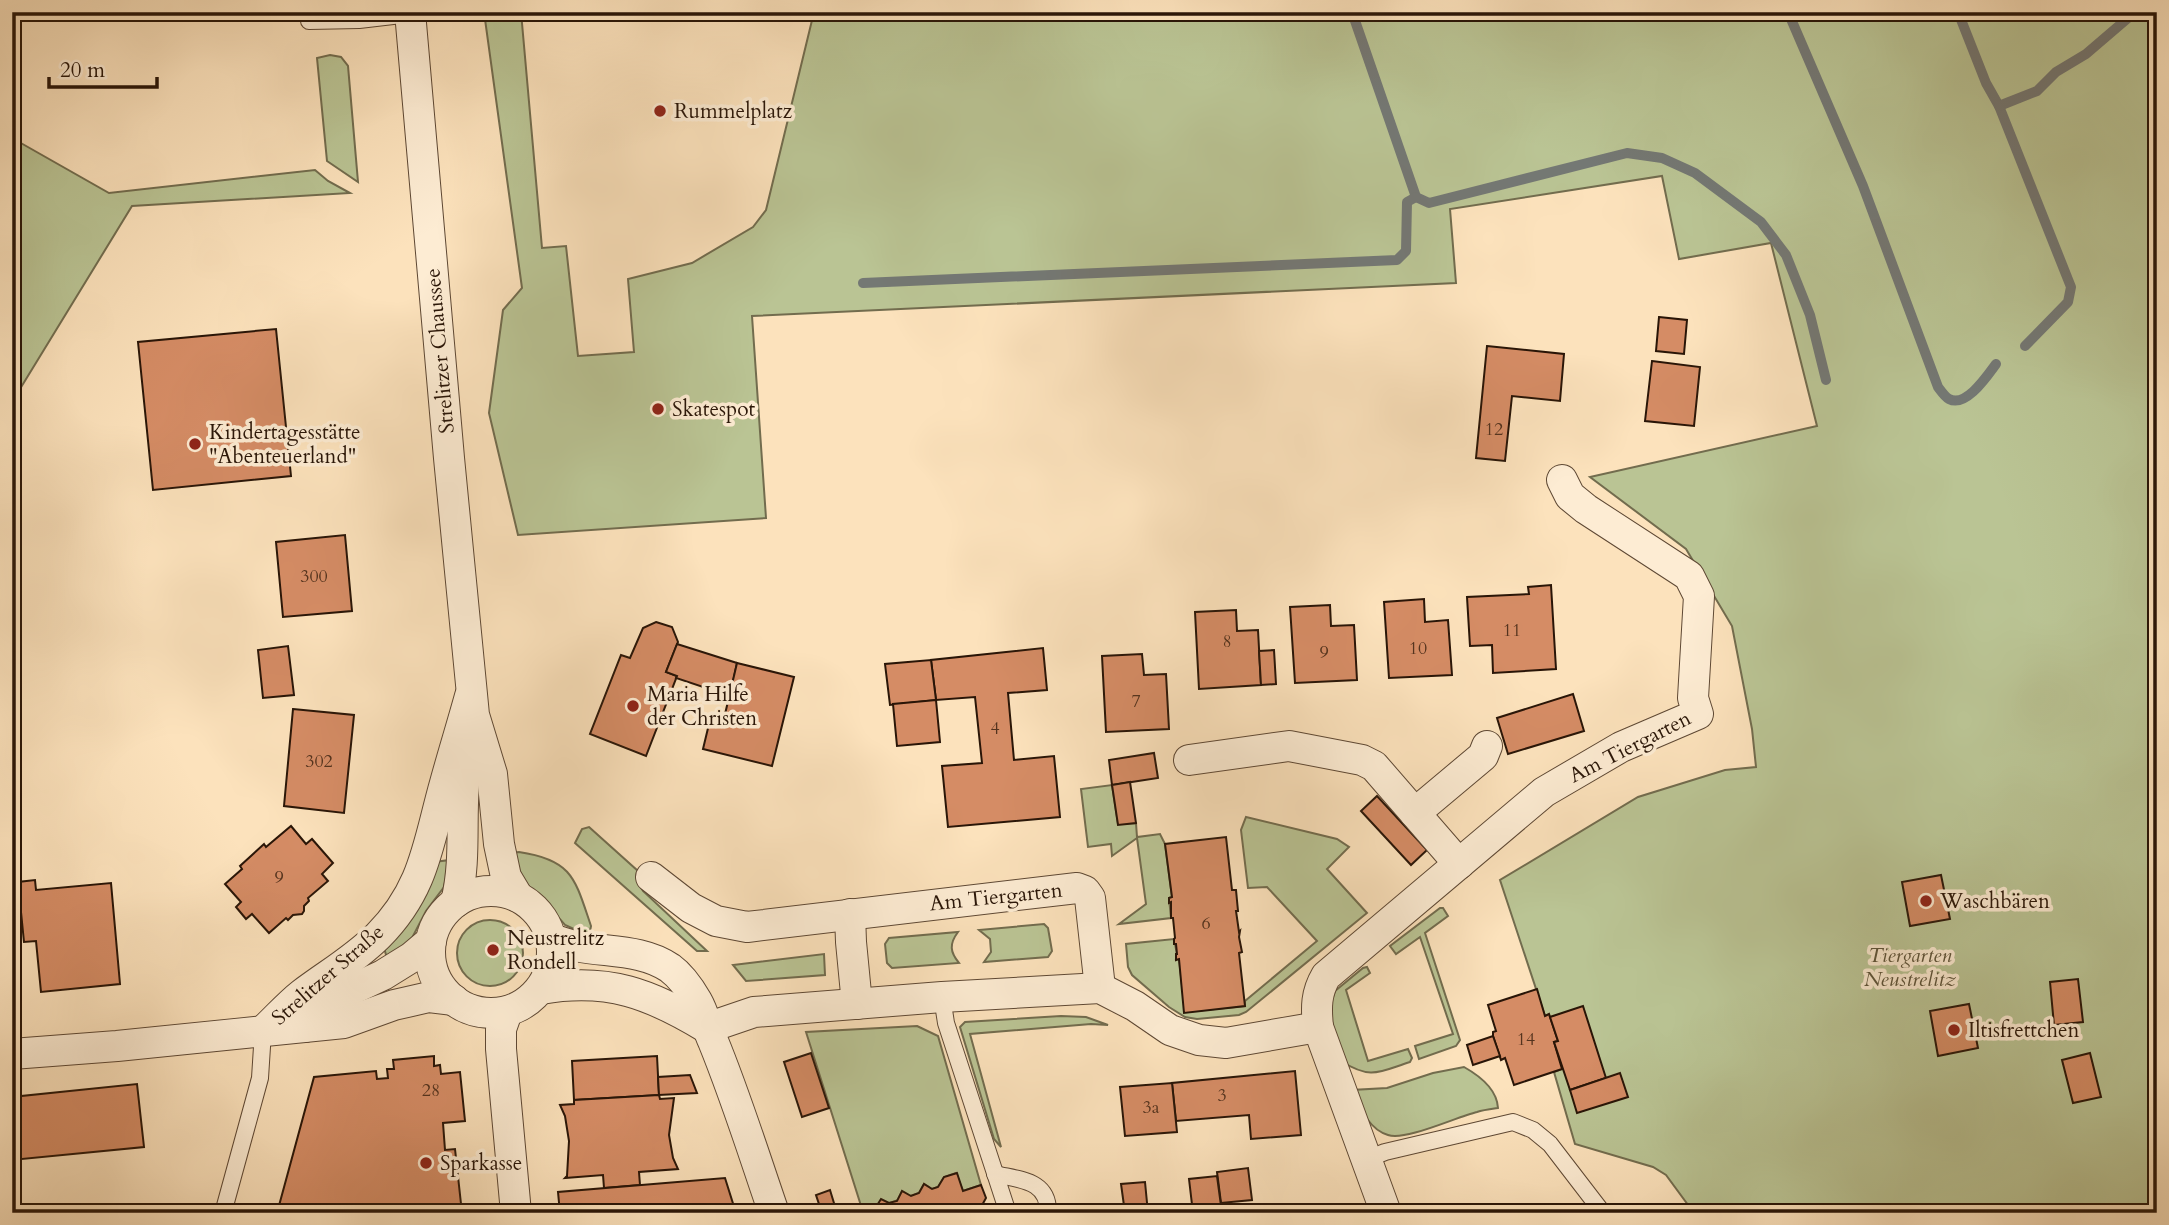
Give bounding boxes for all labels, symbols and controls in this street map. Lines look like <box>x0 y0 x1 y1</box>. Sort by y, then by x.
scale bar <box>49 46 158 90</box>
text: 20 m <box>60 56 105 85</box>
place label: Rummelplatz <box>674 97 793 126</box>
marker: Rummelplatz <box>652 103 668 119</box>
street label: Strelitzer Chaussee <box>418 267 462 435</box>
place label: Skatespot <box>672 395 756 424</box>
marker: Skatespot <box>650 401 666 417</box>
house number: 12 <box>1485 417 1503 442</box>
place label: Kindertagesstätte "Abenteuerland" <box>209 418 361 471</box>
marker: Kindertagesstätte "Abenteuerland" <box>187 436 203 452</box>
house number: 300 <box>300 564 328 589</box>
house number: 11 <box>1503 618 1521 643</box>
house number: 8 <box>1222 629 1232 654</box>
house number: 10 <box>1409 636 1427 661</box>
house number: 9 <box>1319 640 1329 665</box>
place label: Maria Hilfe der Christen <box>647 680 757 733</box>
house number: 7 <box>1131 689 1141 714</box>
marker: Maria Hilfe der Christen <box>625 698 641 714</box>
street label: Am Tiergarten <box>1564 704 1696 790</box>
house number: 4 <box>990 716 1000 741</box>
house number: 302 <box>305 749 333 774</box>
house number: 9 <box>274 865 284 890</box>
street label: Am Tiergarten <box>928 876 1064 918</box>
place label: Waschbären <box>1939 887 2050 916</box>
marker: Waschbären <box>1918 893 1934 909</box>
house number: 6 <box>1201 911 1211 936</box>
street label: Strelitzer Straße <box>266 918 390 1032</box>
place label: Neustrelitz Rondell <box>507 924 605 977</box>
park label: Tiergarten Neustrelitz <box>1864 941 1956 994</box>
marker: Neustrelitz Rondell <box>485 942 501 958</box>
place label: Iltisfrettchen <box>1968 1016 2080 1045</box>
marker: Iltisfrettchen <box>1946 1022 1962 1038</box>
house number: 14 <box>1517 1027 1535 1052</box>
house number: 28 <box>422 1078 440 1103</box>
house number: 3 <box>1217 1083 1227 1108</box>
house number: 3a <box>1143 1095 1160 1120</box>
place label: Sparkasse <box>440 1149 522 1178</box>
marker: Sparkasse <box>418 1155 434 1171</box>

